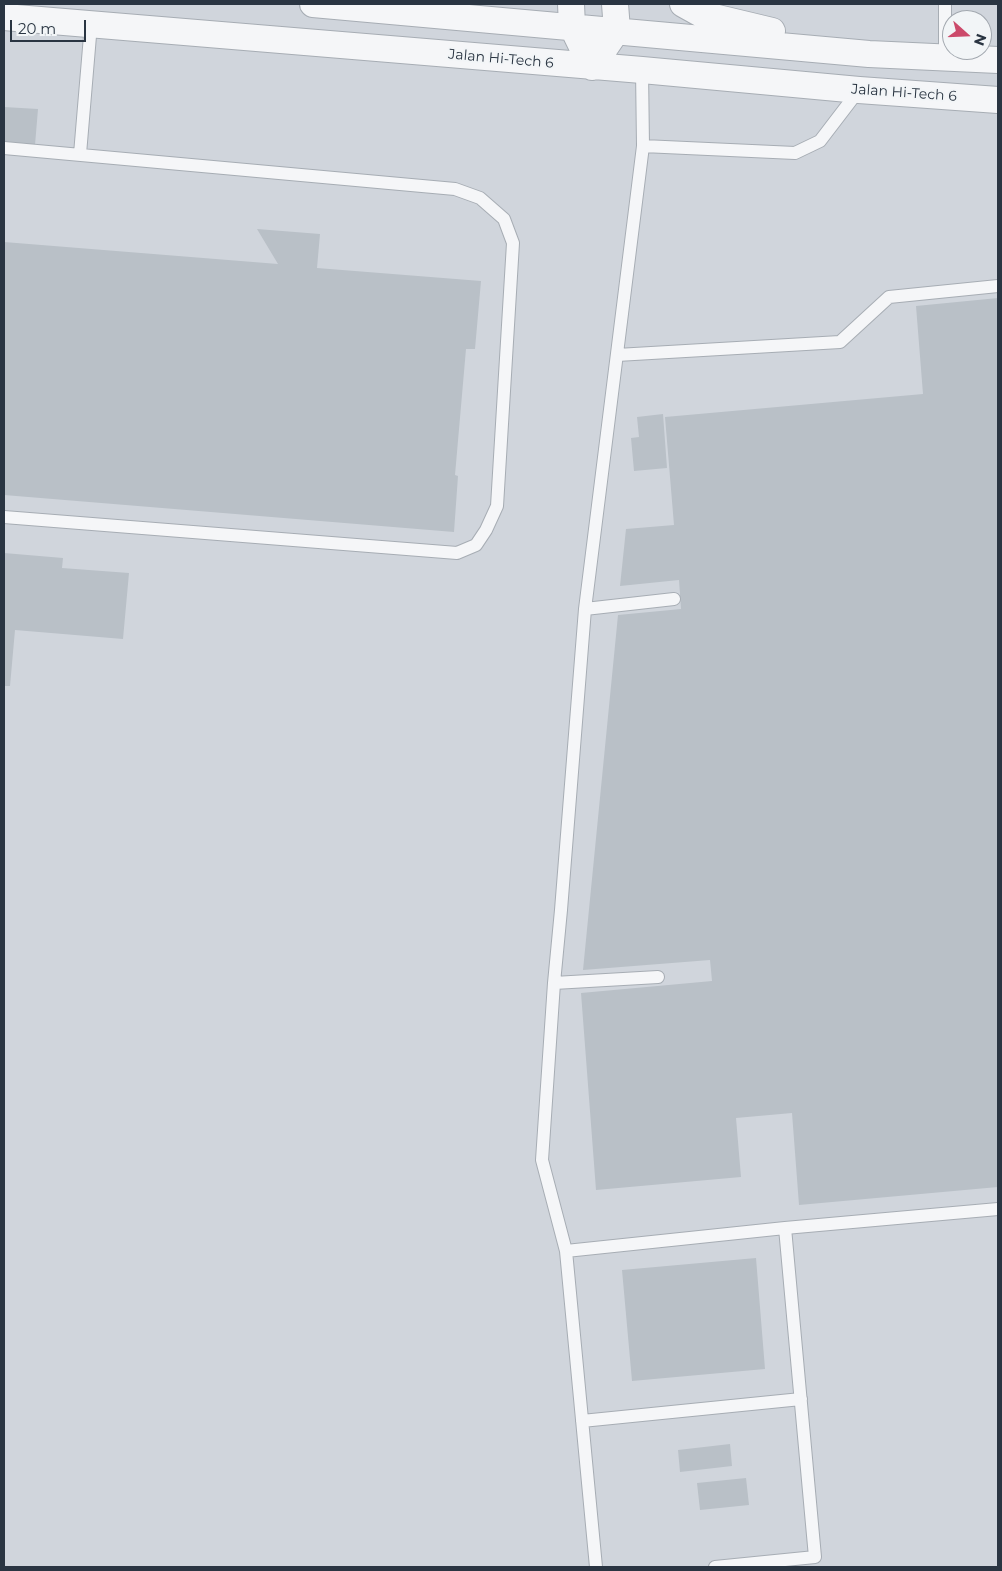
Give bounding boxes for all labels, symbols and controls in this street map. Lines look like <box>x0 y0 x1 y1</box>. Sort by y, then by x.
scale bar <box>12 10 89 42</box>
north arrow <box>942 10 992 60</box>
text: 20 m <box>18 19 56 38</box>
text: N <box>970 31 991 48</box>
street label: Jalan Hi-Tech 6 <box>448 46 554 72</box>
street label: Jalan Hi-Tech 6 <box>851 81 957 105</box>

